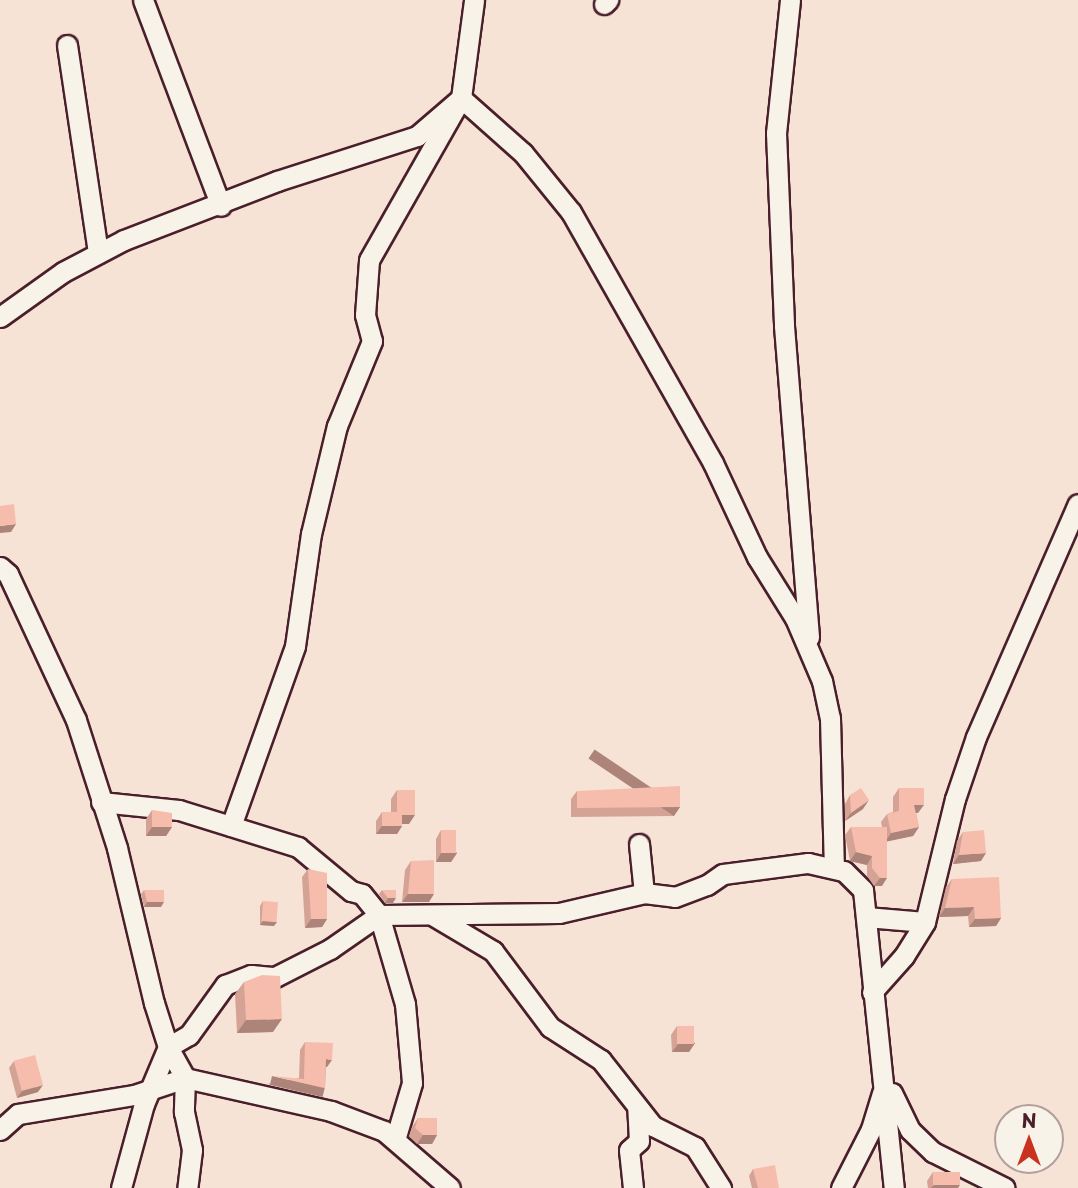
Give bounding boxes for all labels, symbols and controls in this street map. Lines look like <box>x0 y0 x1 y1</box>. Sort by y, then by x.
north arrow <box>994 1104 1064 1174</box>
text: N <box>1021 1106 1037 1134</box>

